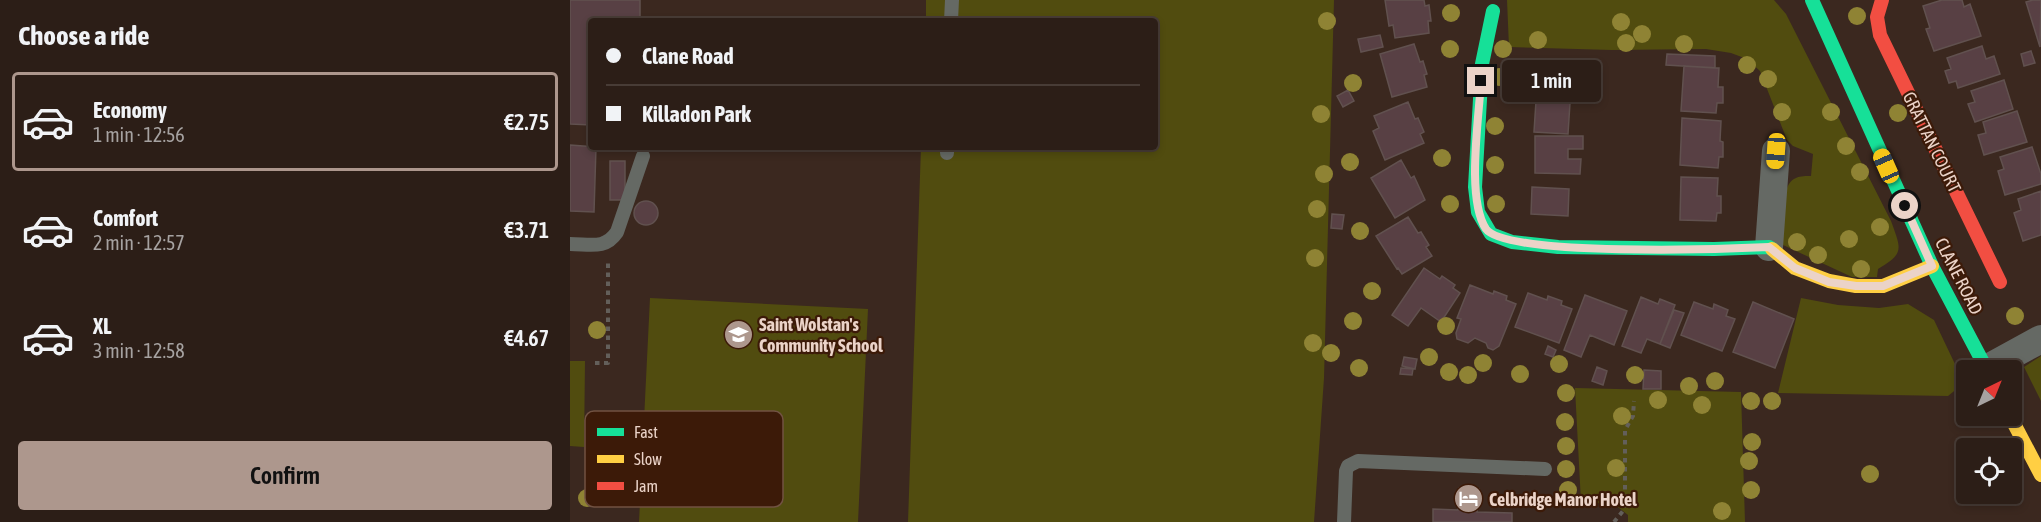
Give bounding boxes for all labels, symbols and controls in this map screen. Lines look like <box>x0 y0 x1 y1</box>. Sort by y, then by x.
text: Choose a ride <box>18 20 150 51</box>
text: Clane Road <box>642 43 734 69</box>
callout: 1 min <box>1502 60 1601 102</box>
route end <box>1467 67 1494 94</box>
text: 1 min <box>1531 69 1572 92</box>
street label: GRATTAN COURT <box>1899 88 1965 196</box>
icon: car <box>21 95 75 149</box>
text: Economy <box>93 97 167 123</box>
text: Killadon Park <box>642 101 751 127</box>
text: €2.75 <box>504 109 549 135</box>
text: 1 min · 12:56 <box>93 123 185 146</box>
car <box>1766 132 1786 170</box>
car <box>1870 146 1902 186</box>
route start <box>1891 192 1918 219</box>
icon: car <box>21 203 75 257</box>
text: Comfort <box>93 205 158 231</box>
text: €3.71 <box>504 217 549 243</box>
text: 2 min · 12:57 <box>93 231 185 254</box>
street label: CLANE ROAD <box>1931 234 1987 318</box>
icon: car <box>21 311 75 365</box>
text: XL <box>93 313 111 339</box>
place label: Saint Wolstan's Community School <box>759 314 883 356</box>
school or university icon: Saint Wolstan's Community School <box>722 318 754 350</box>
text: €4.67 <box>504 325 549 351</box>
text: 3 min · 12:58 <box>93 339 185 362</box>
north arrow <box>1956 360 2022 426</box>
map controls <box>1956 360 2022 504</box>
legend <box>585 411 783 507</box>
text: Fast <box>634 423 658 441</box>
button: locate <box>1956 438 2022 504</box>
button: Confirm <box>18 441 552 510</box>
text: Slow <box>634 450 662 468</box>
text: Jam <box>634 477 658 495</box>
hotel icon: Celbridge Manor Hotel <box>1452 483 1484 515</box>
place label: Celbridge Manor Hotel <box>1489 489 1637 510</box>

